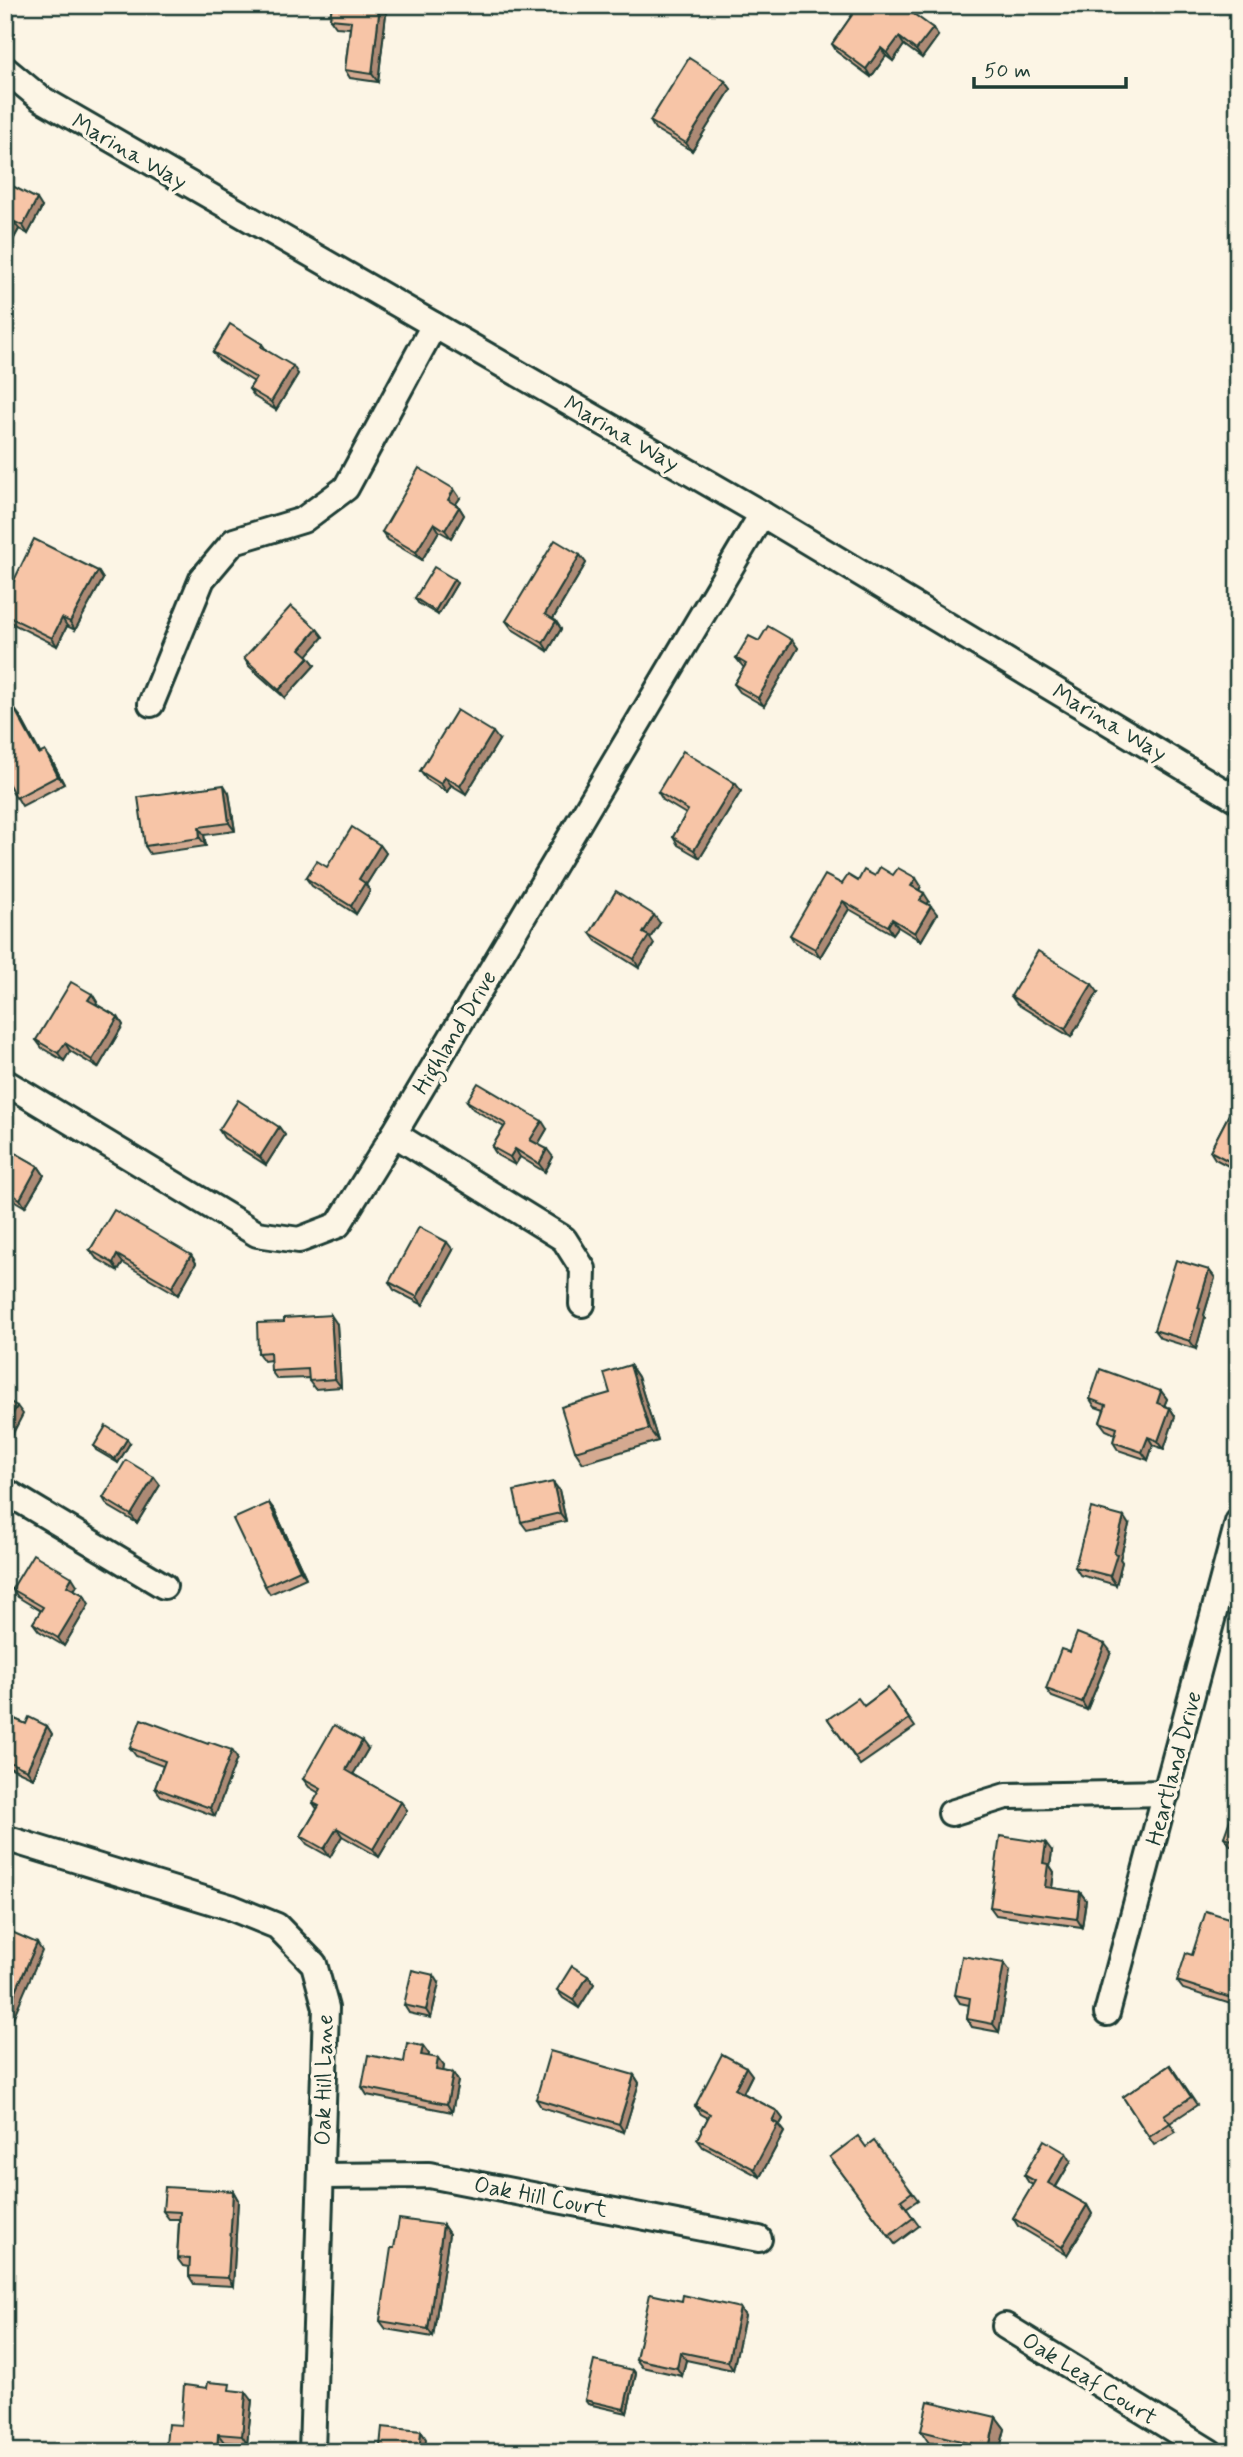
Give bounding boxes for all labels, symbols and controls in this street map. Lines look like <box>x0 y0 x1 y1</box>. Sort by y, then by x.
scale bar <box>974 46 1126 90</box>
text: 50 m <box>984 57 1031 85</box>
street label: Marina Way <box>66 108 192 198</box>
street label: Marina Way <box>558 390 684 480</box>
street label: Marina Way <box>1046 678 1172 770</box>
street label: Highland Drive <box>407 965 506 1102</box>
street label: Heartland Drive <box>1140 1688 1210 1849</box>
street label: Oak Hill Lane <box>309 2014 341 2146</box>
street label: Oak Hill Court <box>471 2170 610 2226</box>
street label: Oak Leaf Court <box>1016 2326 1162 2433</box>

